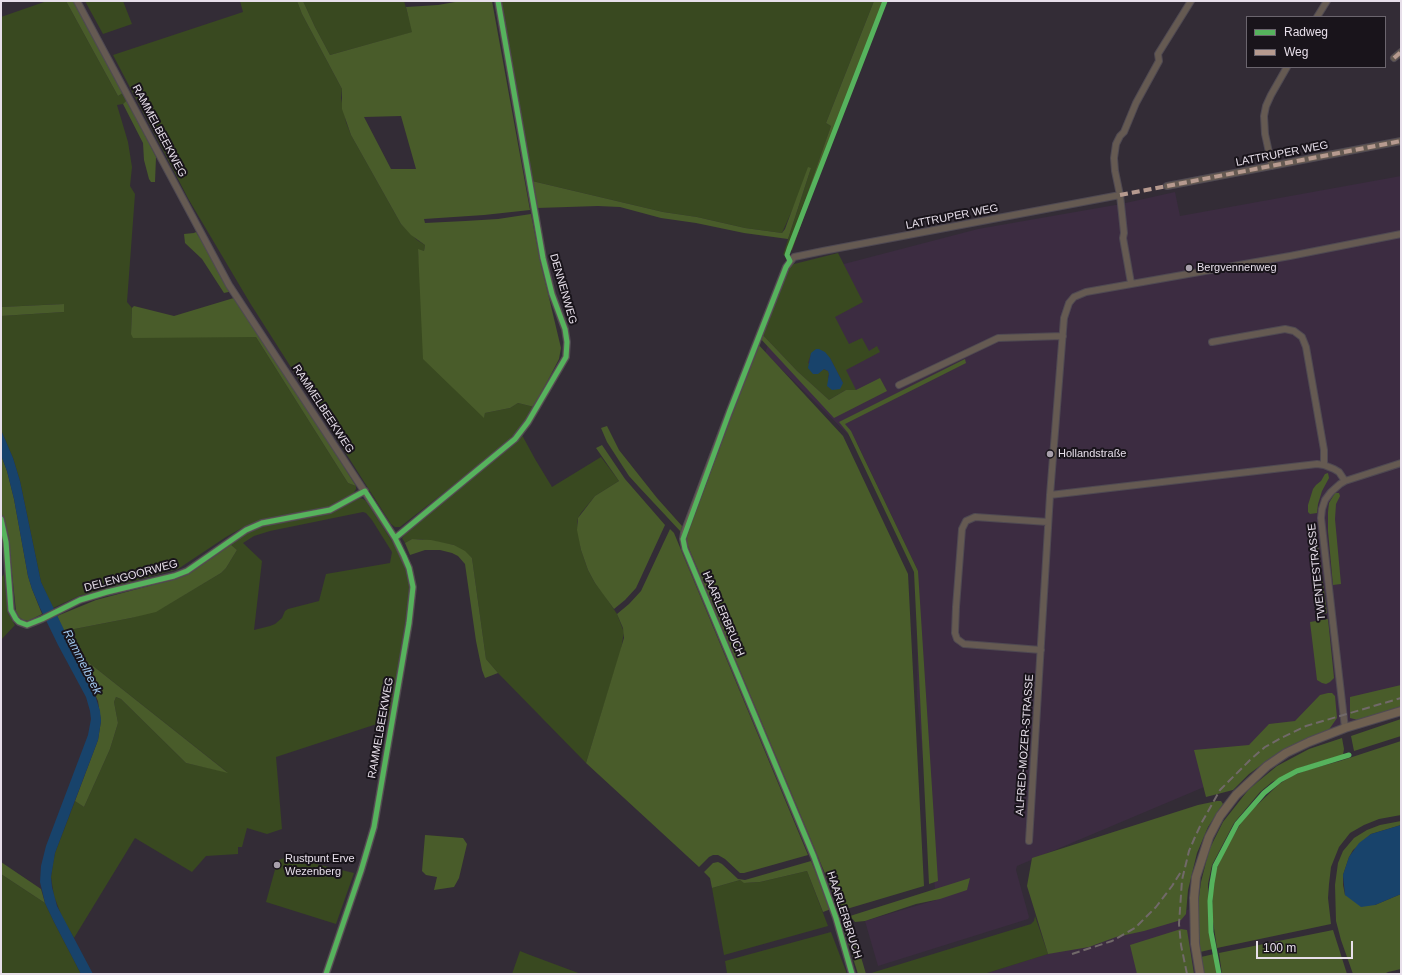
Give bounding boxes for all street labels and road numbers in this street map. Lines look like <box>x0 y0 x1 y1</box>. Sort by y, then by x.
street label: RAMMELBEEKWEG <box>129 83 189 179</box>
street label: LATTRUPER WEG <box>1235 139 1329 169</box>
street label: LATTRUPER WEG <box>905 202 999 232</box>
street label: DENNENWEG <box>547 252 579 326</box>
street label: RAMMELBEEKWEG <box>290 362 356 456</box>
street label: TWENTESTRASSE <box>1305 523 1329 621</box>
street label: DELENGOORWEG <box>83 557 179 595</box>
street label: HAARLERBRUCH <box>699 570 747 658</box>
street label: ALFRED-MOZER-STRASSE <box>1013 674 1037 816</box>
street label: RAMMELBEEKWEG <box>366 676 396 780</box>
street label: HAARLERBRUCH <box>824 870 864 960</box>

